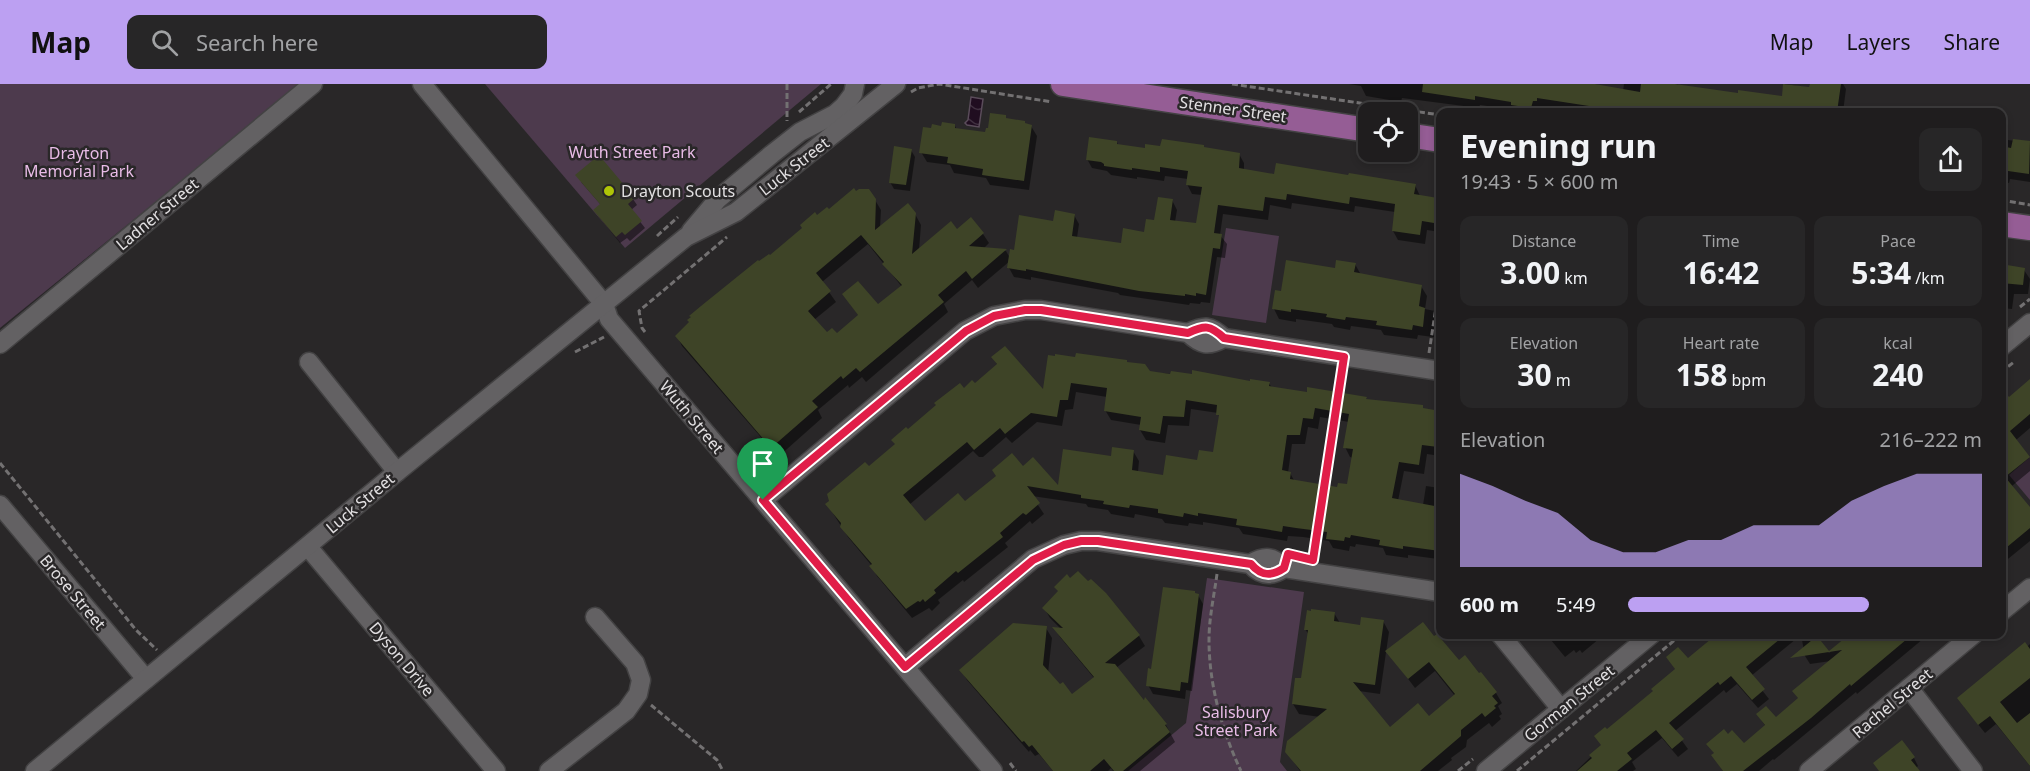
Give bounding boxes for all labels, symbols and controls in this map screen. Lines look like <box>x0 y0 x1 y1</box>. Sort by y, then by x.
search box <box>127 15 547 69</box>
text: Map <box>30 23 91 61</box>
icon: search <box>148 26 181 59</box>
text: Search here <box>196 27 318 57</box>
text: Map <box>1770 28 1814 56</box>
text: Layers <box>1847 28 1911 56</box>
text: Share <box>1944 28 2000 56</box>
street label: Stenner Street <box>1178 91 1288 127</box>
map controls <box>1358 102 1418 162</box>
button: locate <box>1358 102 1418 162</box>
text: Evening run <box>1460 123 1657 168</box>
button: share <box>1919 128 1982 191</box>
street label: Luck Street <box>754 132 834 200</box>
park label: Wuth Street Park <box>568 141 696 163</box>
park label: Drayton Memorial Park <box>24 142 134 182</box>
text: 19:43 · 5 × 600 m <box>1460 168 1618 195</box>
street label: Ladner Street <box>111 173 203 255</box>
place label: Drayton Scouts <box>621 180 735 202</box>
marker: Drayton Scouts <box>602 184 616 198</box>
text: Distance <box>1512 230 1576 252</box>
text: Time <box>1702 230 1740 252</box>
text: Pace <box>1880 230 1916 252</box>
text: 3.00 <box>1500 252 1560 293</box>
text: 16:42 <box>1682 252 1760 293</box>
text: 5:34 <box>1851 252 1911 293</box>
text: km <box>1560 267 1588 289</box>
text: /km <box>1911 267 1945 289</box>
text: Elevation <box>1510 332 1578 354</box>
text: Heart rate <box>1683 332 1759 354</box>
text: kcal <box>1883 332 1913 354</box>
text: 30 <box>1517 354 1552 395</box>
text: 158 <box>1676 354 1727 395</box>
text: 240 <box>1872 354 1924 395</box>
text: m <box>1552 369 1571 391</box>
text: bpm <box>1727 369 1766 391</box>
street label: Wuth Street <box>655 376 729 458</box>
text: Elevation <box>1460 426 1545 453</box>
text: 216–222 m <box>1879 426 1982 453</box>
pin <box>737 438 788 500</box>
icon: arrive <box>746 447 779 480</box>
street label: Luck Street <box>321 468 399 538</box>
street label: Brose Street <box>35 550 111 634</box>
text: 600 m <box>1460 591 1519 618</box>
text: 5:49 <box>1556 591 1596 618</box>
street label: Dyson Drive <box>364 617 440 701</box>
street label: Gorman Street <box>1519 660 1619 746</box>
street label: Rachel Street <box>1847 663 1937 743</box>
park label: Salisbury Street Park <box>1195 701 1278 741</box>

